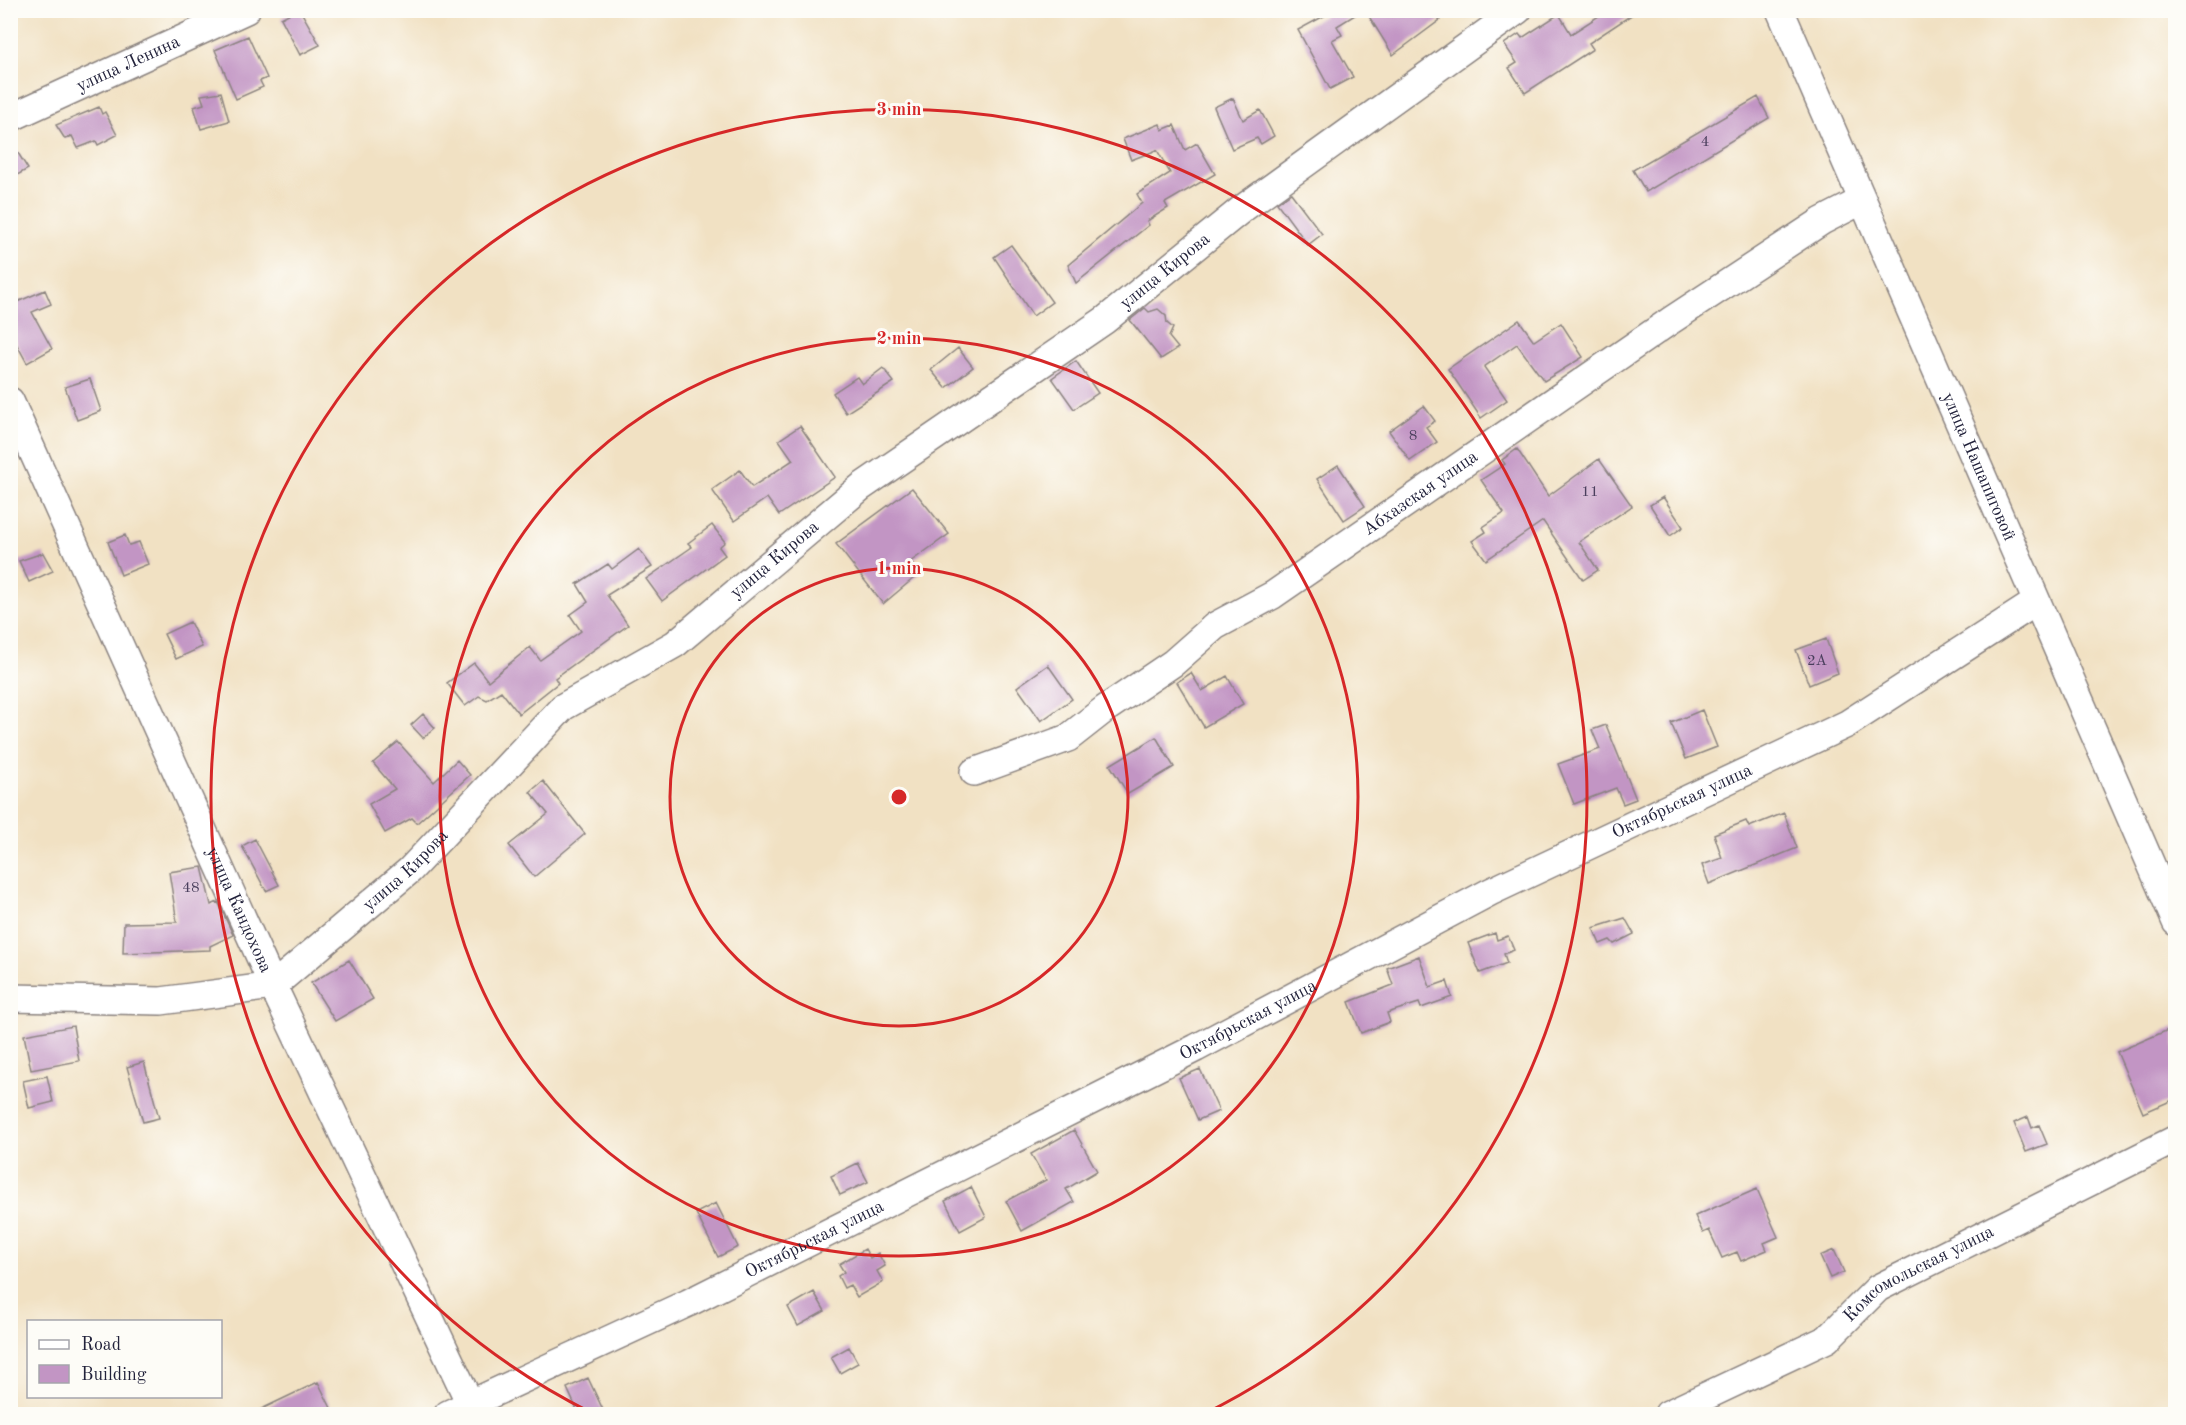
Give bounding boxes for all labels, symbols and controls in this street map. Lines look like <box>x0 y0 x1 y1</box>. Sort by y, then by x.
street label: улица Ленина <box>74 32 183 95</box>
text: 3 min <box>876 101 922 119</box>
house number: 4 <box>1701 135 1709 150</box>
street label: улица Кирова <box>1117 230 1213 313</box>
text: 2 min <box>876 330 922 348</box>
street label: улица Нашапиговой <box>1938 390 2018 544</box>
house number: 8 <box>1409 429 1417 444</box>
street label: Абхазская улица <box>1360 447 1481 539</box>
house number: 11 <box>1581 485 1599 500</box>
street label: улица Кирова <box>727 518 822 602</box>
text: 1 min <box>876 560 922 578</box>
house number: 2А <box>1807 654 1828 669</box>
street label: Октябрьская улица <box>1609 761 1755 842</box>
centre of rings <box>889 787 909 807</box>
street label: улица Кирова <box>360 826 452 915</box>
street label: улица Кандохова <box>203 844 275 976</box>
house number: 48 <box>182 881 200 896</box>
street label: Октябрьская улица <box>1177 977 1320 1064</box>
street label: Октябрьская улица <box>742 1197 887 1282</box>
street label: Комсомольская улица <box>1840 1223 1997 1326</box>
legend <box>27 1320 222 1398</box>
text: Road <box>81 1336 121 1354</box>
text: Building <box>81 1366 147 1384</box>

